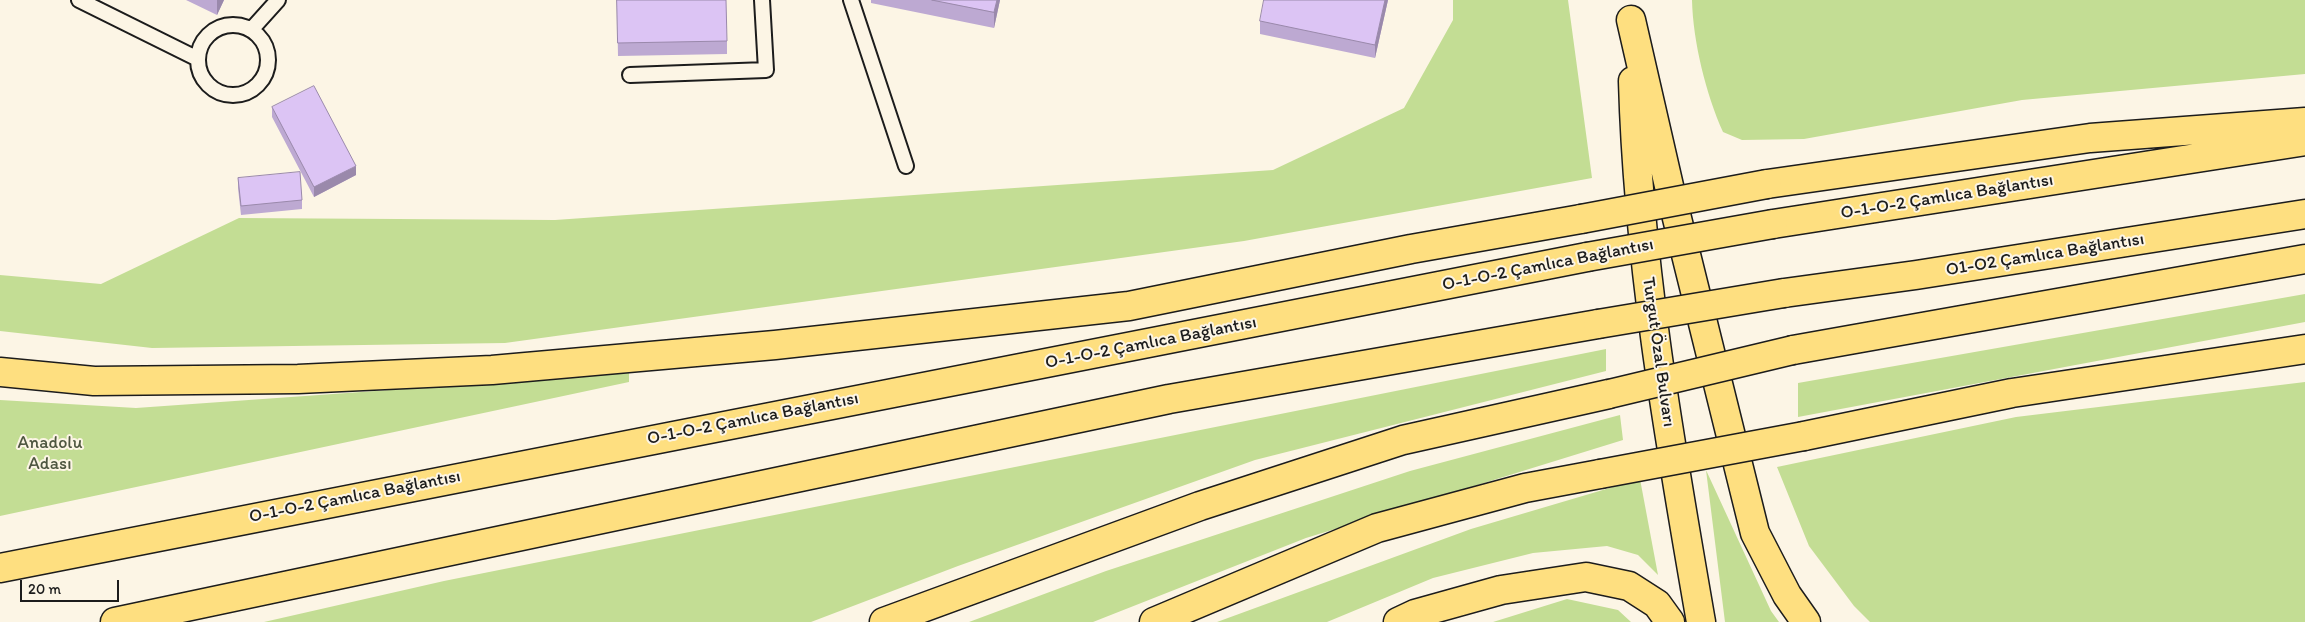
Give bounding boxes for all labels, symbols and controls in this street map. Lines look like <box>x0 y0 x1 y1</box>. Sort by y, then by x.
street label: O-1-O-2 Çamlıca Bağlantısı <box>1839 170 2055 224</box>
street label: O1-O2 Çamlıca Bağlantısı <box>1944 229 2146 281</box>
street label: O-1-O-2 Çamlıca Bağlantısı <box>1440 234 1656 296</box>
street label: Turgut Özal Bulvarı <box>1637 276 1679 428</box>
street label: O-1-O-2 Çamlıca Bağlantısı <box>1043 312 1259 374</box>
street label: O-1-O-2 Çamlıca Bağlantısı <box>645 388 861 450</box>
park label: Anadolu Adası <box>18 432 82 474</box>
street label: O-1-O-2 Çamlıca Bağlantısı <box>247 466 463 528</box>
scale bar <box>22 570 121 602</box>
text: 20 m <box>28 580 61 598</box>

